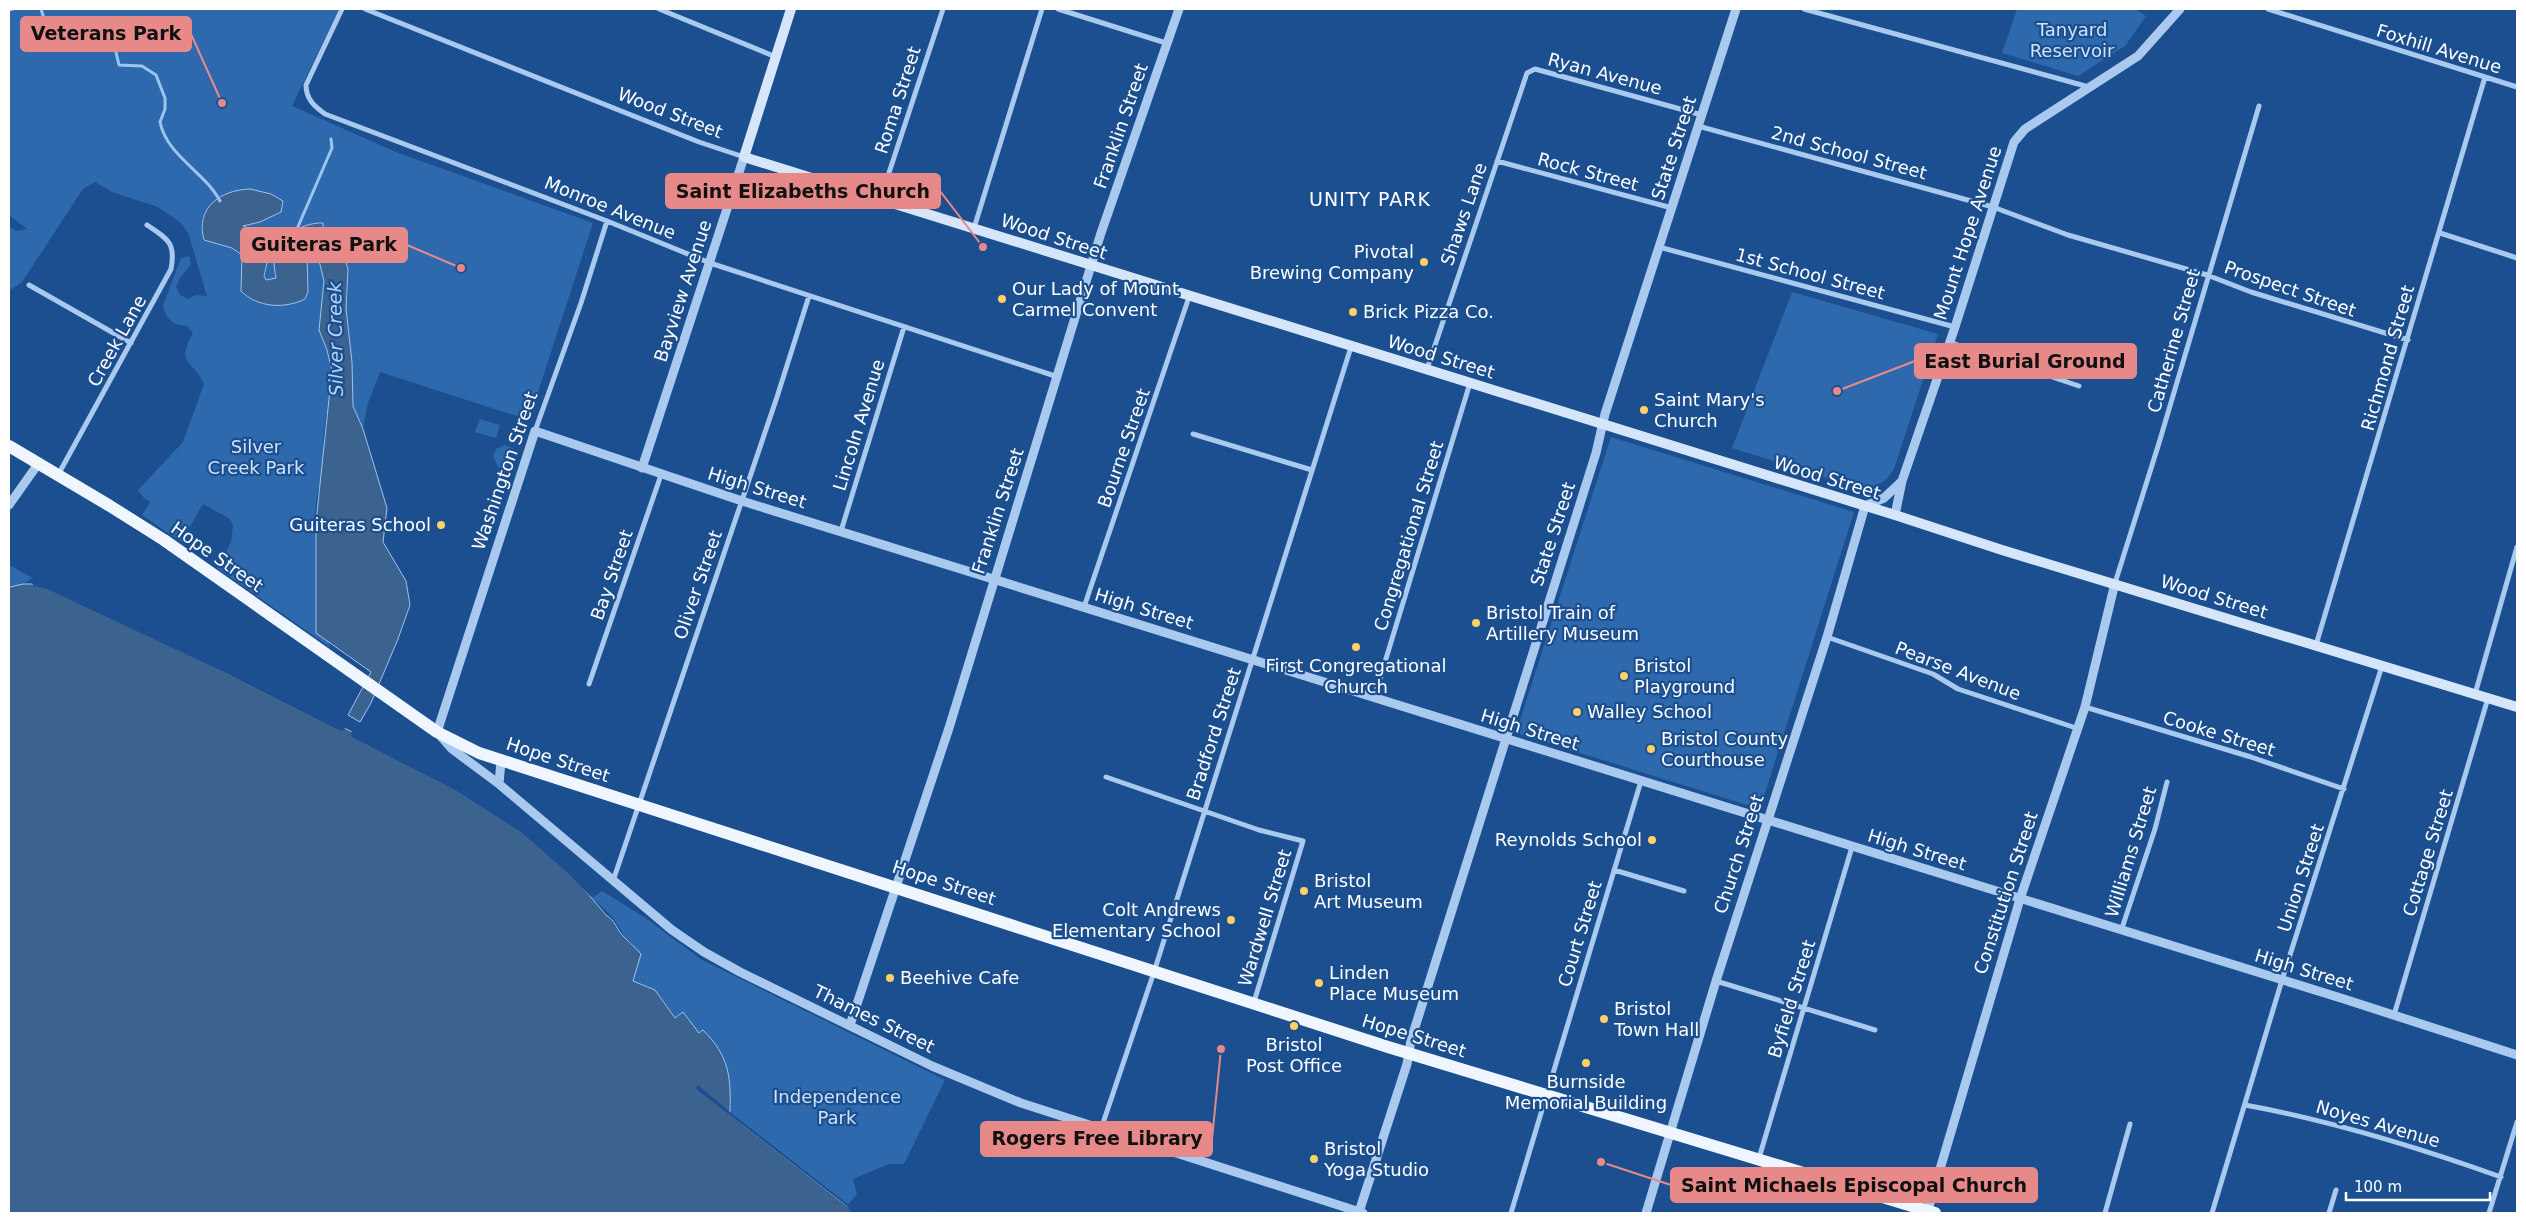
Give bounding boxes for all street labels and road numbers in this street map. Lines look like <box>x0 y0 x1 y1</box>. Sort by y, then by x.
street label: Foxhill Avenue <box>2374 19 2504 78</box>
street label: Roma Street <box>870 43 925 156</box>
street label: Ryan Avenue <box>1546 48 1664 99</box>
street label: Franklin Street <box>1089 60 1152 191</box>
street label: Wood Street <box>615 83 726 142</box>
street label: State Street <box>1647 93 1700 202</box>
street label: 2nd School Street <box>1769 122 1929 183</box>
street label: Mount Hope Avenue <box>1929 143 2006 323</box>
street label: Rock Street <box>1535 148 1641 195</box>
street label: Shaws Lane <box>1436 160 1491 268</box>
street label: Monroe Avenue <box>542 172 679 243</box>
street label: Wood Street <box>998 209 1110 264</box>
street label: Bayview Avenue <box>650 217 715 365</box>
street label: 1st School Street <box>1733 243 1887 304</box>
street label: Prospect Street <box>2222 256 2359 321</box>
street label: Catherine Street <box>2143 267 2204 415</box>
street label: Richmond Street <box>2357 283 2418 433</box>
street label: Creek Lane <box>83 291 150 390</box>
street label: Wood Street <box>1385 330 1497 383</box>
street label: Lincoln Avenue <box>829 357 888 493</box>
street label: Bourne Street <box>1093 385 1154 510</box>
street label: Washington Street <box>468 389 542 553</box>
street label: Congregational Street <box>1370 438 1447 634</box>
street label: Franklin Street <box>967 445 1028 576</box>
street label: Wood Street <box>1771 451 1883 504</box>
street label: High Street <box>705 463 809 512</box>
street label: State Street <box>1526 479 1579 588</box>
street label: Hope Street <box>167 517 267 596</box>
street label: Bay Street <box>586 527 637 623</box>
street label: Oliver Street <box>669 528 726 642</box>
street label: Wood Street <box>2158 570 2270 623</box>
street label: High Street <box>1092 584 1196 633</box>
street label: Pearse Avenue <box>1892 637 2024 704</box>
street label: Bradford Street <box>1182 665 1245 803</box>
street label: High Street <box>1478 705 1582 754</box>
street label: Cooke Street <box>2161 707 2278 761</box>
street label: Hope Street <box>504 733 613 786</box>
street label: Williams Street <box>2101 784 2160 920</box>
street label: Cottage Street <box>2398 787 2457 919</box>
street label: Church Street <box>1709 792 1768 916</box>
street label: Constitution Street <box>1969 809 2042 977</box>
street label: Union Street <box>2273 821 2328 935</box>
street label: High Street <box>1865 825 1969 874</box>
street label: Wardwell Street <box>1234 847 1295 989</box>
street label: Hope Street <box>890 856 999 909</box>
street label: Court Street <box>1553 878 1606 989</box>
street label: Byfield Street <box>1764 937 1819 1060</box>
street label: High Street <box>2252 945 2356 994</box>
street label: Thames Street <box>809 980 938 1057</box>
street label: Hope Street <box>1360 1010 1469 1061</box>
street label: Noyes Avenue <box>2314 1096 2443 1151</box>

